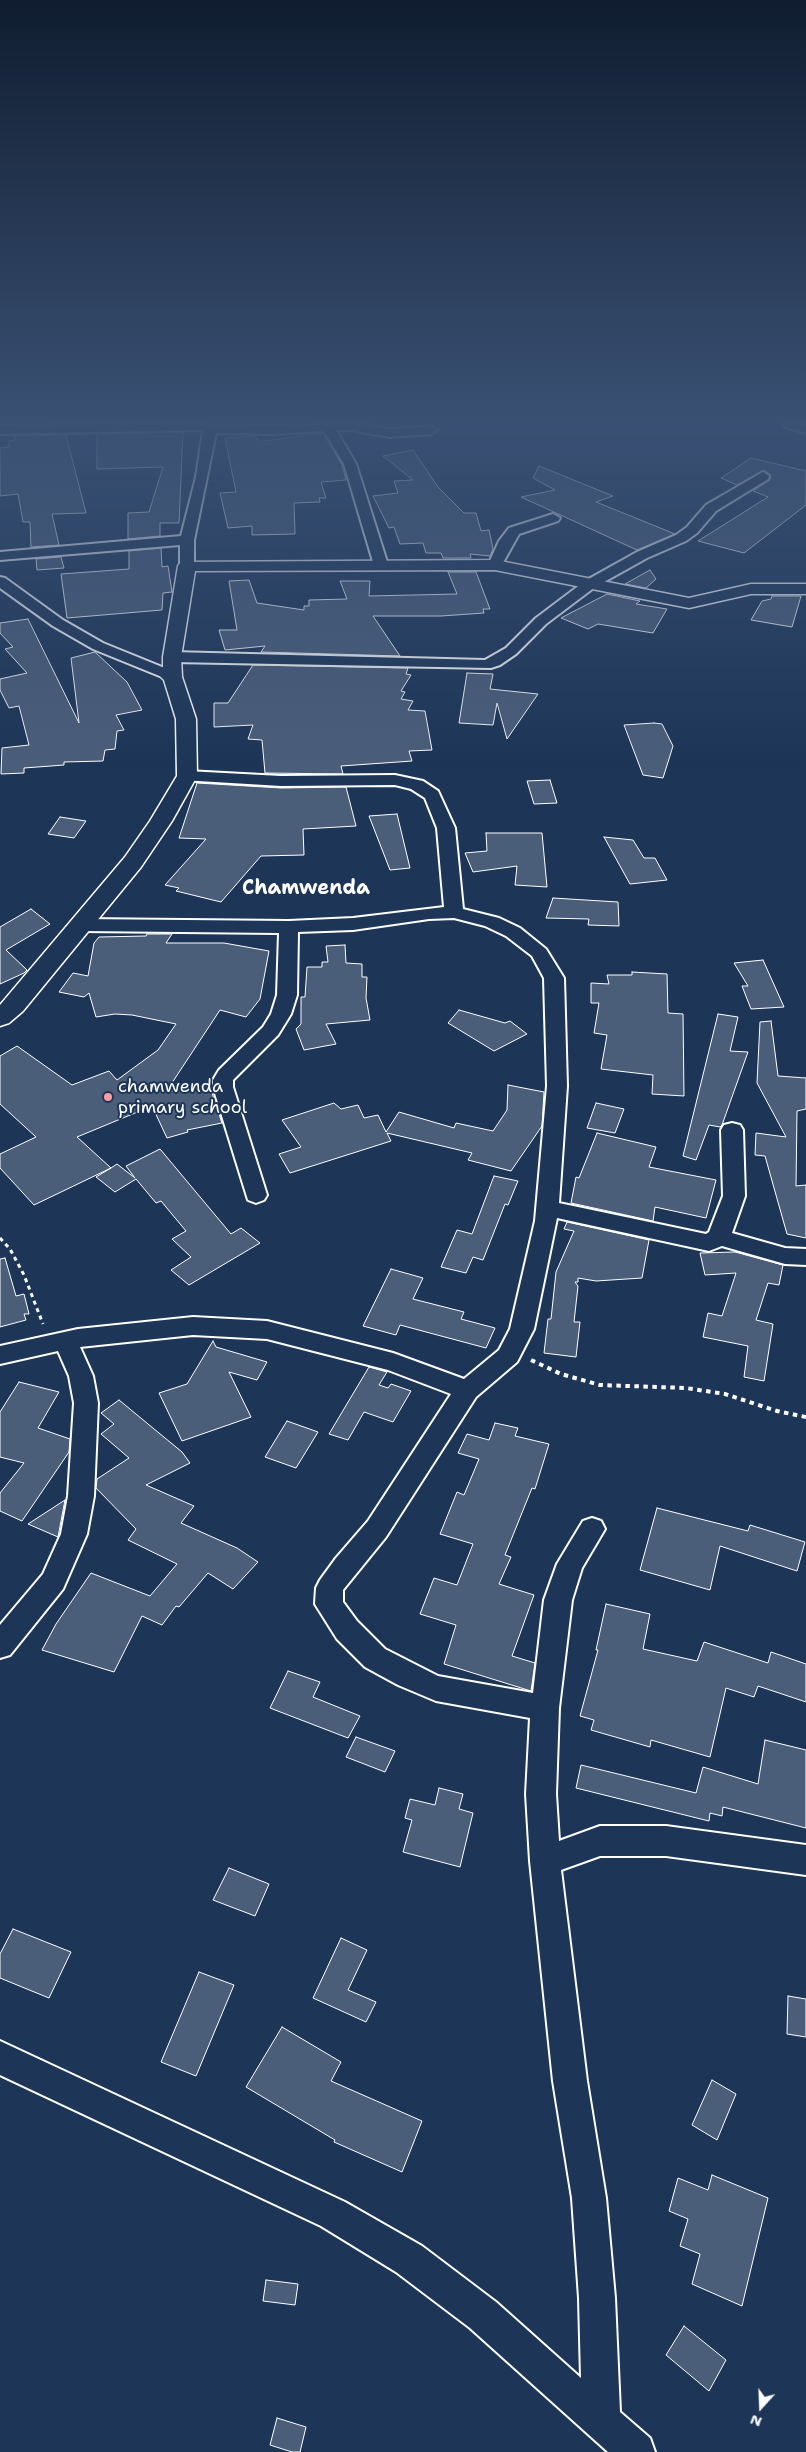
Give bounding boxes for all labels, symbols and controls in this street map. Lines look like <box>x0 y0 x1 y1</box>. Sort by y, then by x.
district label: Chamwenda <box>242 877 370 901</box>
place label: chamwenda primary school <box>118 1076 247 1118</box>
marker: chamwenda primary school <box>102 1091 114 1103</box>
north arrow <box>736 2382 786 2432</box>
text: N <box>748 2411 764 2431</box>

